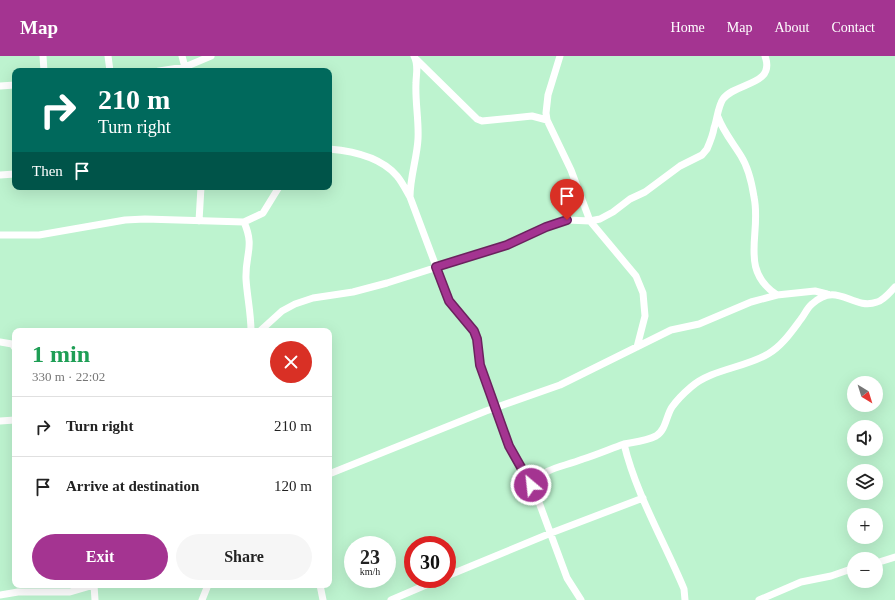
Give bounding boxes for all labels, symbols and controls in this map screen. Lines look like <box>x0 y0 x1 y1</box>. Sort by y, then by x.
text: Map <box>20 17 58 38</box>
text: Home <box>671 20 705 35</box>
text: Map <box>727 20 752 35</box>
text: About <box>774 20 809 35</box>
text: Contact <box>831 20 875 35</box>
icon: right <box>32 84 84 136</box>
text: 210 m <box>98 84 170 115</box>
text: Turn right <box>98 117 171 137</box>
icon: arrive <box>71 160 93 182</box>
text: Then <box>32 163 63 179</box>
pin <box>550 179 584 220</box>
icon: arrive <box>556 185 578 207</box>
text: 1 min <box>32 341 90 367</box>
button: close <box>270 341 312 383</box>
text: 330 m · 22:02 <box>32 369 105 384</box>
north arrow <box>847 376 883 412</box>
map controls <box>847 376 883 588</box>
icon: right <box>32 416 54 438</box>
text: Turn right <box>66 418 133 434</box>
text: 210 m <box>274 418 312 434</box>
button: sound <box>847 420 883 456</box>
position arrow <box>510 464 552 506</box>
button: layers <box>847 464 883 500</box>
icon: arrive <box>32 476 54 498</box>
text: Arrive at destination <box>66 478 199 494</box>
text: 120 m <box>274 478 312 494</box>
button: + <box>847 508 883 544</box>
button: Exit <box>32 534 168 580</box>
button: Share <box>176 534 312 580</box>
speed limit sign: 30 <box>404 536 456 588</box>
text: 23 <box>360 546 380 568</box>
button: − <box>847 552 883 588</box>
text: km/h <box>360 566 380 577</box>

